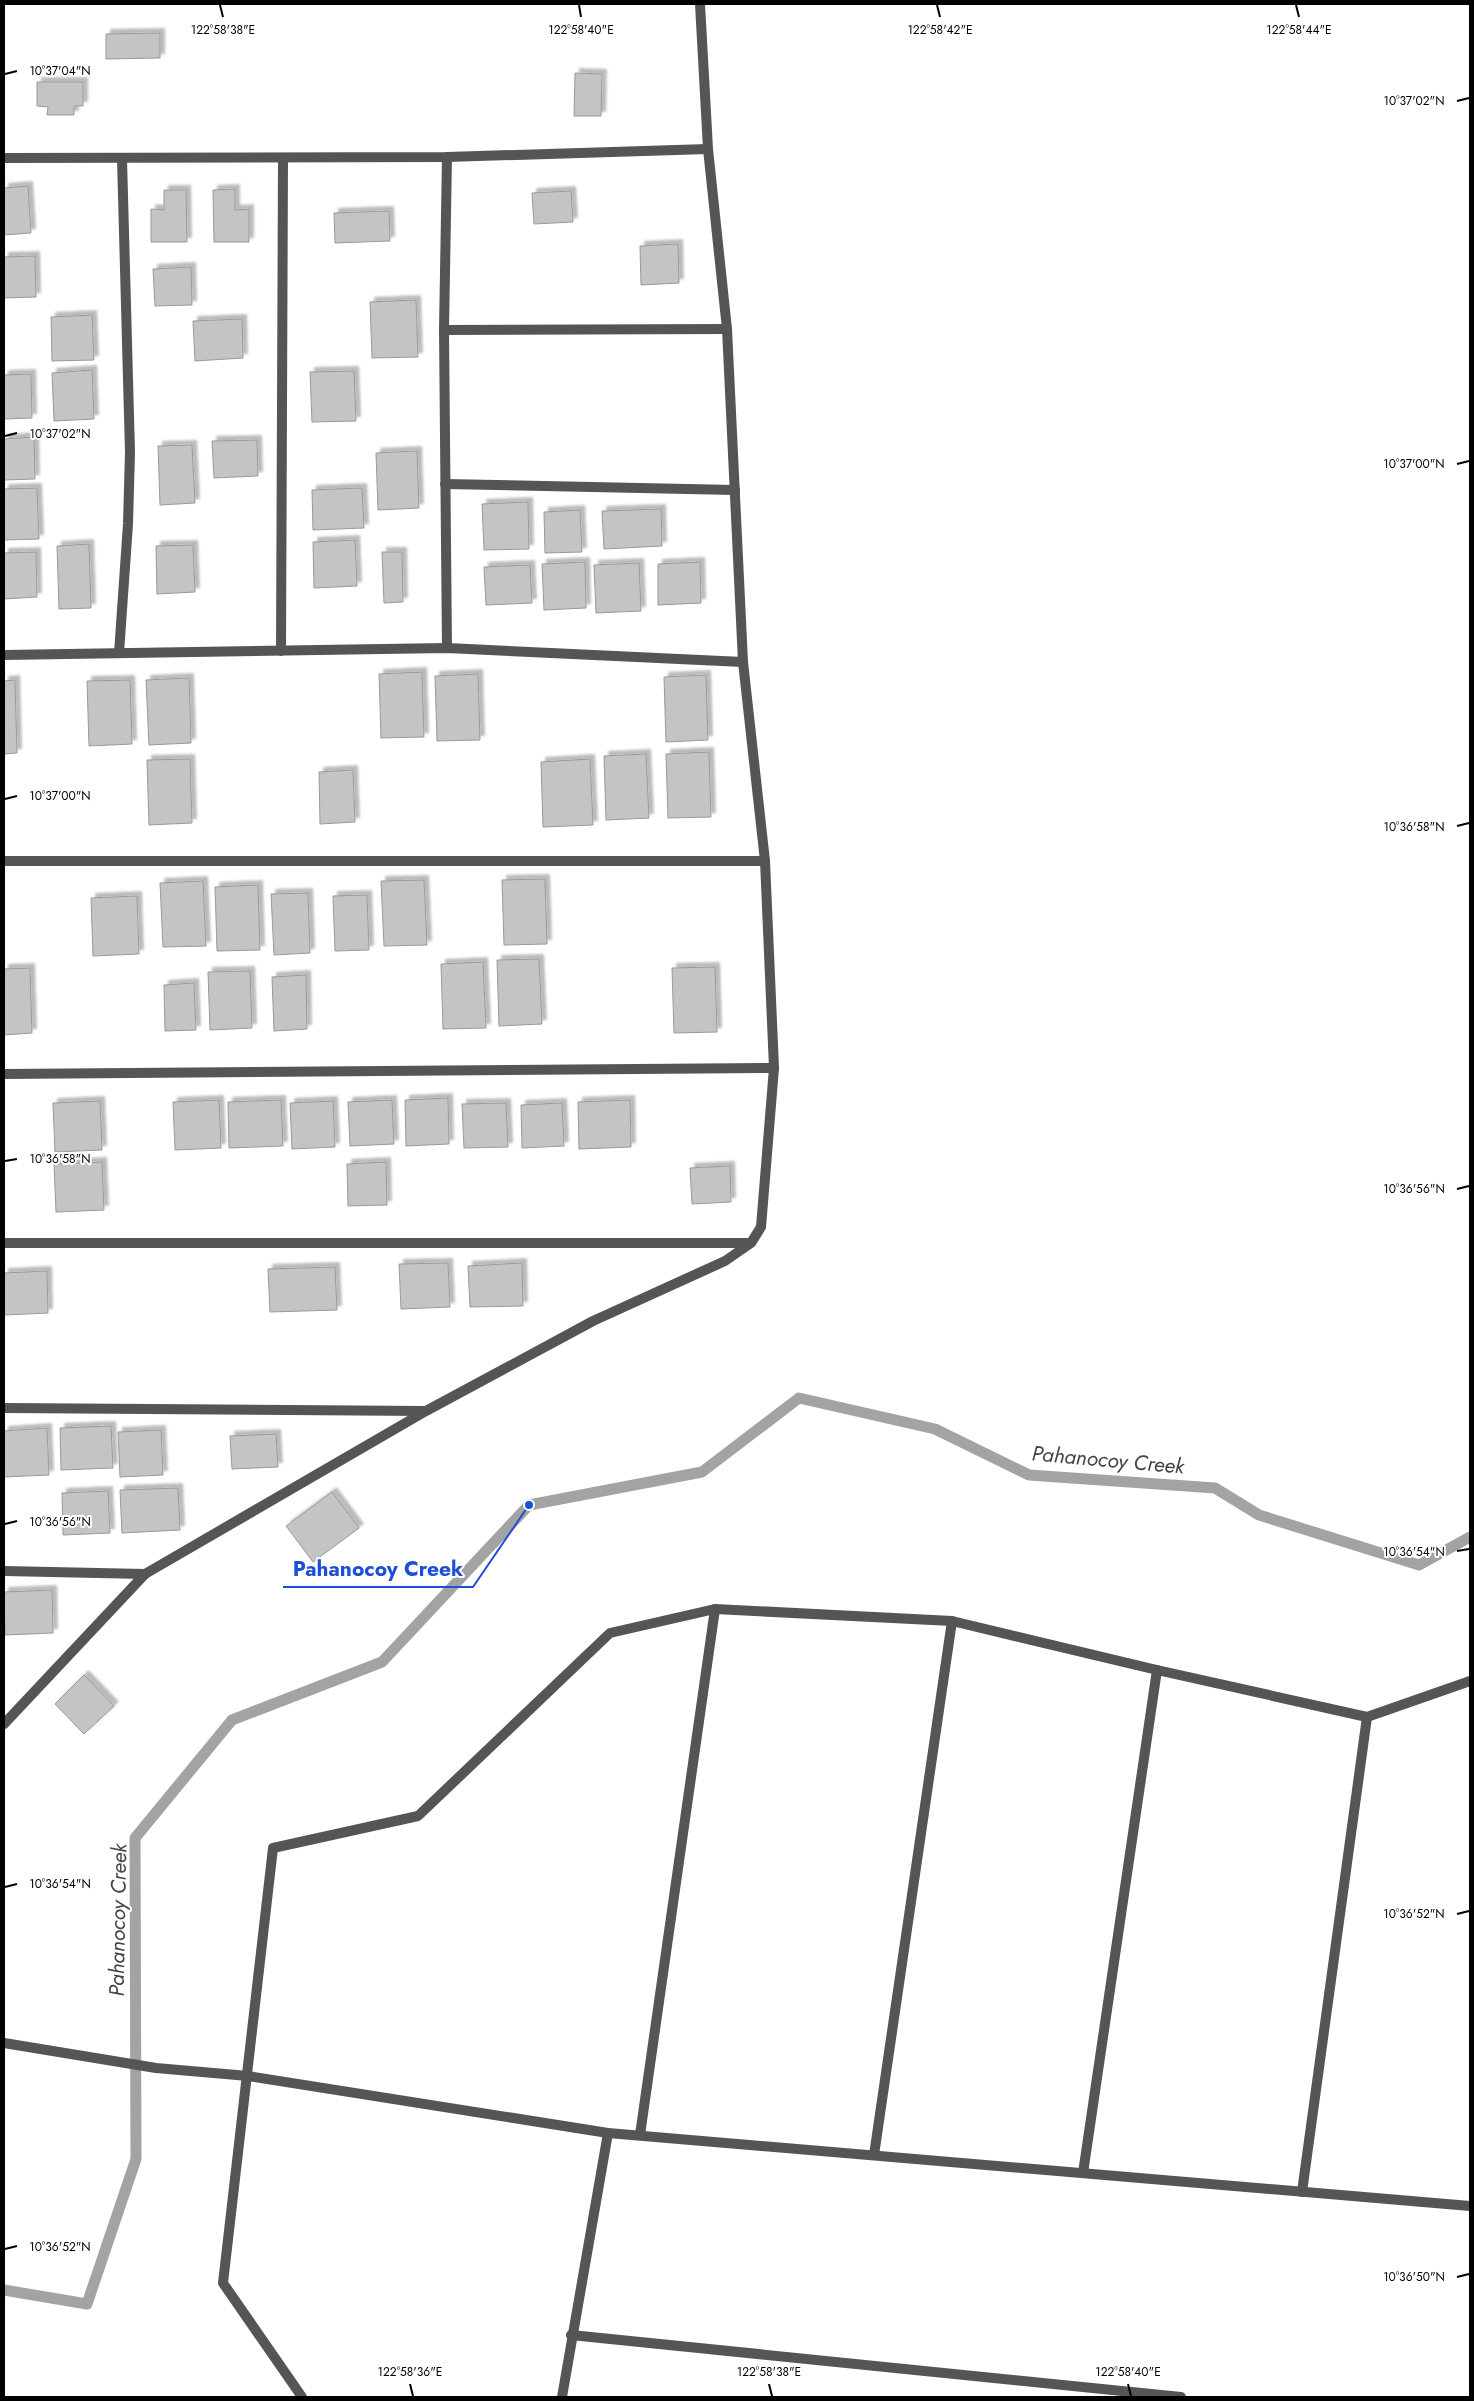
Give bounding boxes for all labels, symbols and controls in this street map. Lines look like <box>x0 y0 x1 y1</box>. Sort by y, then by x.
text: 122°58'38"E <box>191 21 255 39</box>
text: 122°58'40"E <box>548 21 614 39</box>
text: 122°58'42"E <box>907 21 973 39</box>
text: 122°58'44"E <box>1266 21 1332 39</box>
text: 10°37'04"N <box>29 62 91 80</box>
text: 10°37'02"N <box>1384 92 1444 110</box>
text: 10°37'02"N <box>30 425 90 443</box>
text: 10°37'00"N <box>1383 455 1445 473</box>
text: 10°37'00"N <box>29 787 91 805</box>
text: 10°36'58"N <box>1383 818 1445 836</box>
text: 10°36'58"N <box>29 1150 91 1168</box>
text: 10°36'56"N <box>1383 1180 1445 1198</box>
water label: Pahanocoy Creek <box>1031 1438 1186 1482</box>
text: 10°36'56"N <box>29 1513 91 1531</box>
text: 10°36'54"N <box>1383 1543 1445 1561</box>
callout: Pahanocoy Creek <box>283 1551 473 1587</box>
text: Pahanocoy Creek <box>293 1554 463 1584</box>
water label: Pahanocoy Creek <box>102 1842 134 1997</box>
text: 10°36'54"N <box>29 1875 91 1893</box>
text: 10°36'52"N <box>1383 1905 1445 1923</box>
text: 10°36'52"N <box>29 2238 91 2256</box>
text: 10°36'50"N <box>1383 2268 1445 2286</box>
text: 122°58'36"E <box>378 2363 442 2381</box>
text: 122°58'38"E <box>737 2363 801 2381</box>
text: 122°58'40"E <box>1095 2363 1161 2381</box>

